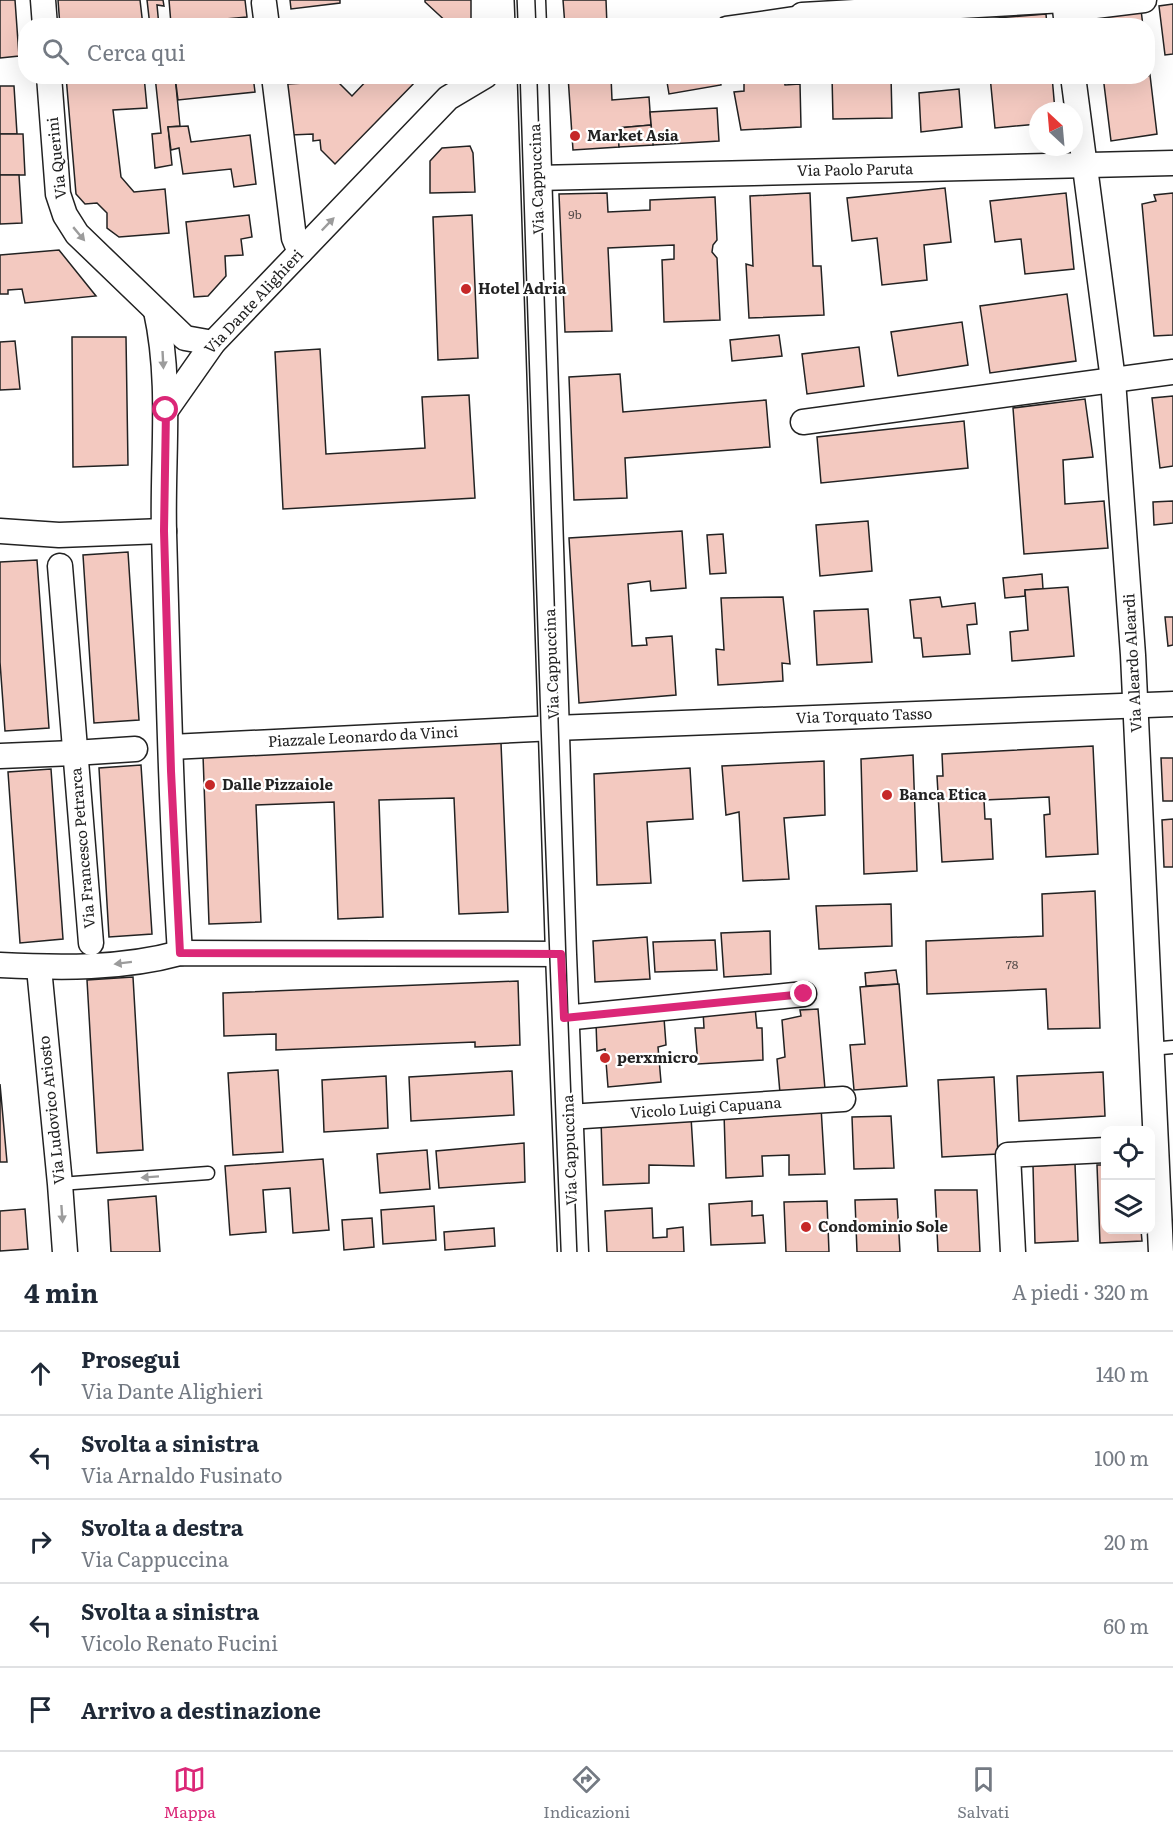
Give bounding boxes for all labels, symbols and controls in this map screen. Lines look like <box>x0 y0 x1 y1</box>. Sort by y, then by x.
search box <box>18 18 1155 84</box>
icon: search <box>39 35 72 68</box>
text: Cerca qui <box>87 35 185 68</box>
north arrow <box>1029 102 1083 156</box>
street label: Via Querini <box>40 116 71 200</box>
street label: Via Cappuccina <box>522 122 549 235</box>
place label: Market Asia <box>587 123 679 146</box>
marker: Market Asia <box>568 129 582 143</box>
street label: Via Paolo Paruta <box>797 156 914 181</box>
house number: 9b <box>568 205 582 223</box>
one-way arrow <box>321 216 335 231</box>
one-way arrow <box>72 226 85 242</box>
street label: Via Dante Alighieri <box>198 243 308 359</box>
place label: Hotel Adria <box>478 276 567 299</box>
marker: Hotel Adria <box>459 282 473 296</box>
one-way arrow <box>159 350 168 369</box>
route start <box>152 396 178 422</box>
street label: Via Aleardo Aleardi <box>1116 593 1147 733</box>
street label: Via Cappuccina <box>537 607 564 720</box>
street label: Via Torquato Tasso <box>795 701 933 728</box>
street label: Piazzale Leonardo da Vinci <box>267 719 459 752</box>
street label: Via Francesco Petrarca <box>63 766 100 930</box>
place label: Dalle Pizzaiole <box>222 772 334 795</box>
marker: Dalle Pizzaiole <box>203 778 217 792</box>
place label: Banca Etica <box>899 782 987 805</box>
marker: Banca Etica <box>880 788 894 802</box>
house number: 78 <box>1006 955 1019 973</box>
one-way arrow <box>113 958 132 968</box>
route end <box>790 980 816 1006</box>
street label: Via Ludovico Ariosto <box>31 1035 70 1186</box>
place label: perxmicro <box>617 1045 698 1068</box>
marker: perxmicro <box>598 1051 612 1065</box>
street label: Vicolo Luigi Capuana <box>630 1090 783 1123</box>
street label: Via Cappuccina <box>555 1093 582 1206</box>
map controls <box>1101 1126 1155 1234</box>
button: locate <box>1101 1126 1155 1180</box>
one-way arrow <box>140 1173 159 1182</box>
button: layers <box>1101 1180 1155 1234</box>
one-way arrow <box>57 1204 67 1223</box>
place label: Condominio Sole <box>818 1214 948 1237</box>
marker: Condominio Sole <box>799 1220 813 1234</box>
text: 4 min <box>24 1272 98 1311</box>
text: A piedi · 320 m <box>1012 1276 1149 1306</box>
text: Prosegui <box>81 1342 180 1375</box>
icon: ahead <box>24 1357 57 1390</box>
text: 140 m <box>1096 1358 1149 1388</box>
text: Via Dante Alighieri <box>81 1375 263 1405</box>
text: Svolta a sinistra <box>81 1426 259 1459</box>
icon: left <box>24 1441 57 1474</box>
text: 100 m <box>1094 1442 1149 1472</box>
text: Via Arnaldo Fusinato <box>81 1459 282 1489</box>
text: Svolta a destra <box>81 1510 243 1543</box>
icon: right <box>24 1525 57 1558</box>
text: 20 m <box>1104 1526 1149 1556</box>
text: Via Cappuccina <box>81 1543 229 1573</box>
text: Svolta a sinistra <box>81 1594 259 1627</box>
icon: left <box>24 1609 57 1642</box>
text: 60 m <box>1103 1610 1149 1640</box>
text: Vicolo Renato Fucini <box>81 1627 278 1657</box>
icon: arrive <box>24 1693 57 1726</box>
text: Arrivo a destinazione <box>81 1693 321 1726</box>
tab: Mappa <box>164 1763 216 1823</box>
tab: Indicazioni <box>543 1763 630 1823</box>
tab: Salvati <box>957 1763 1009 1823</box>

